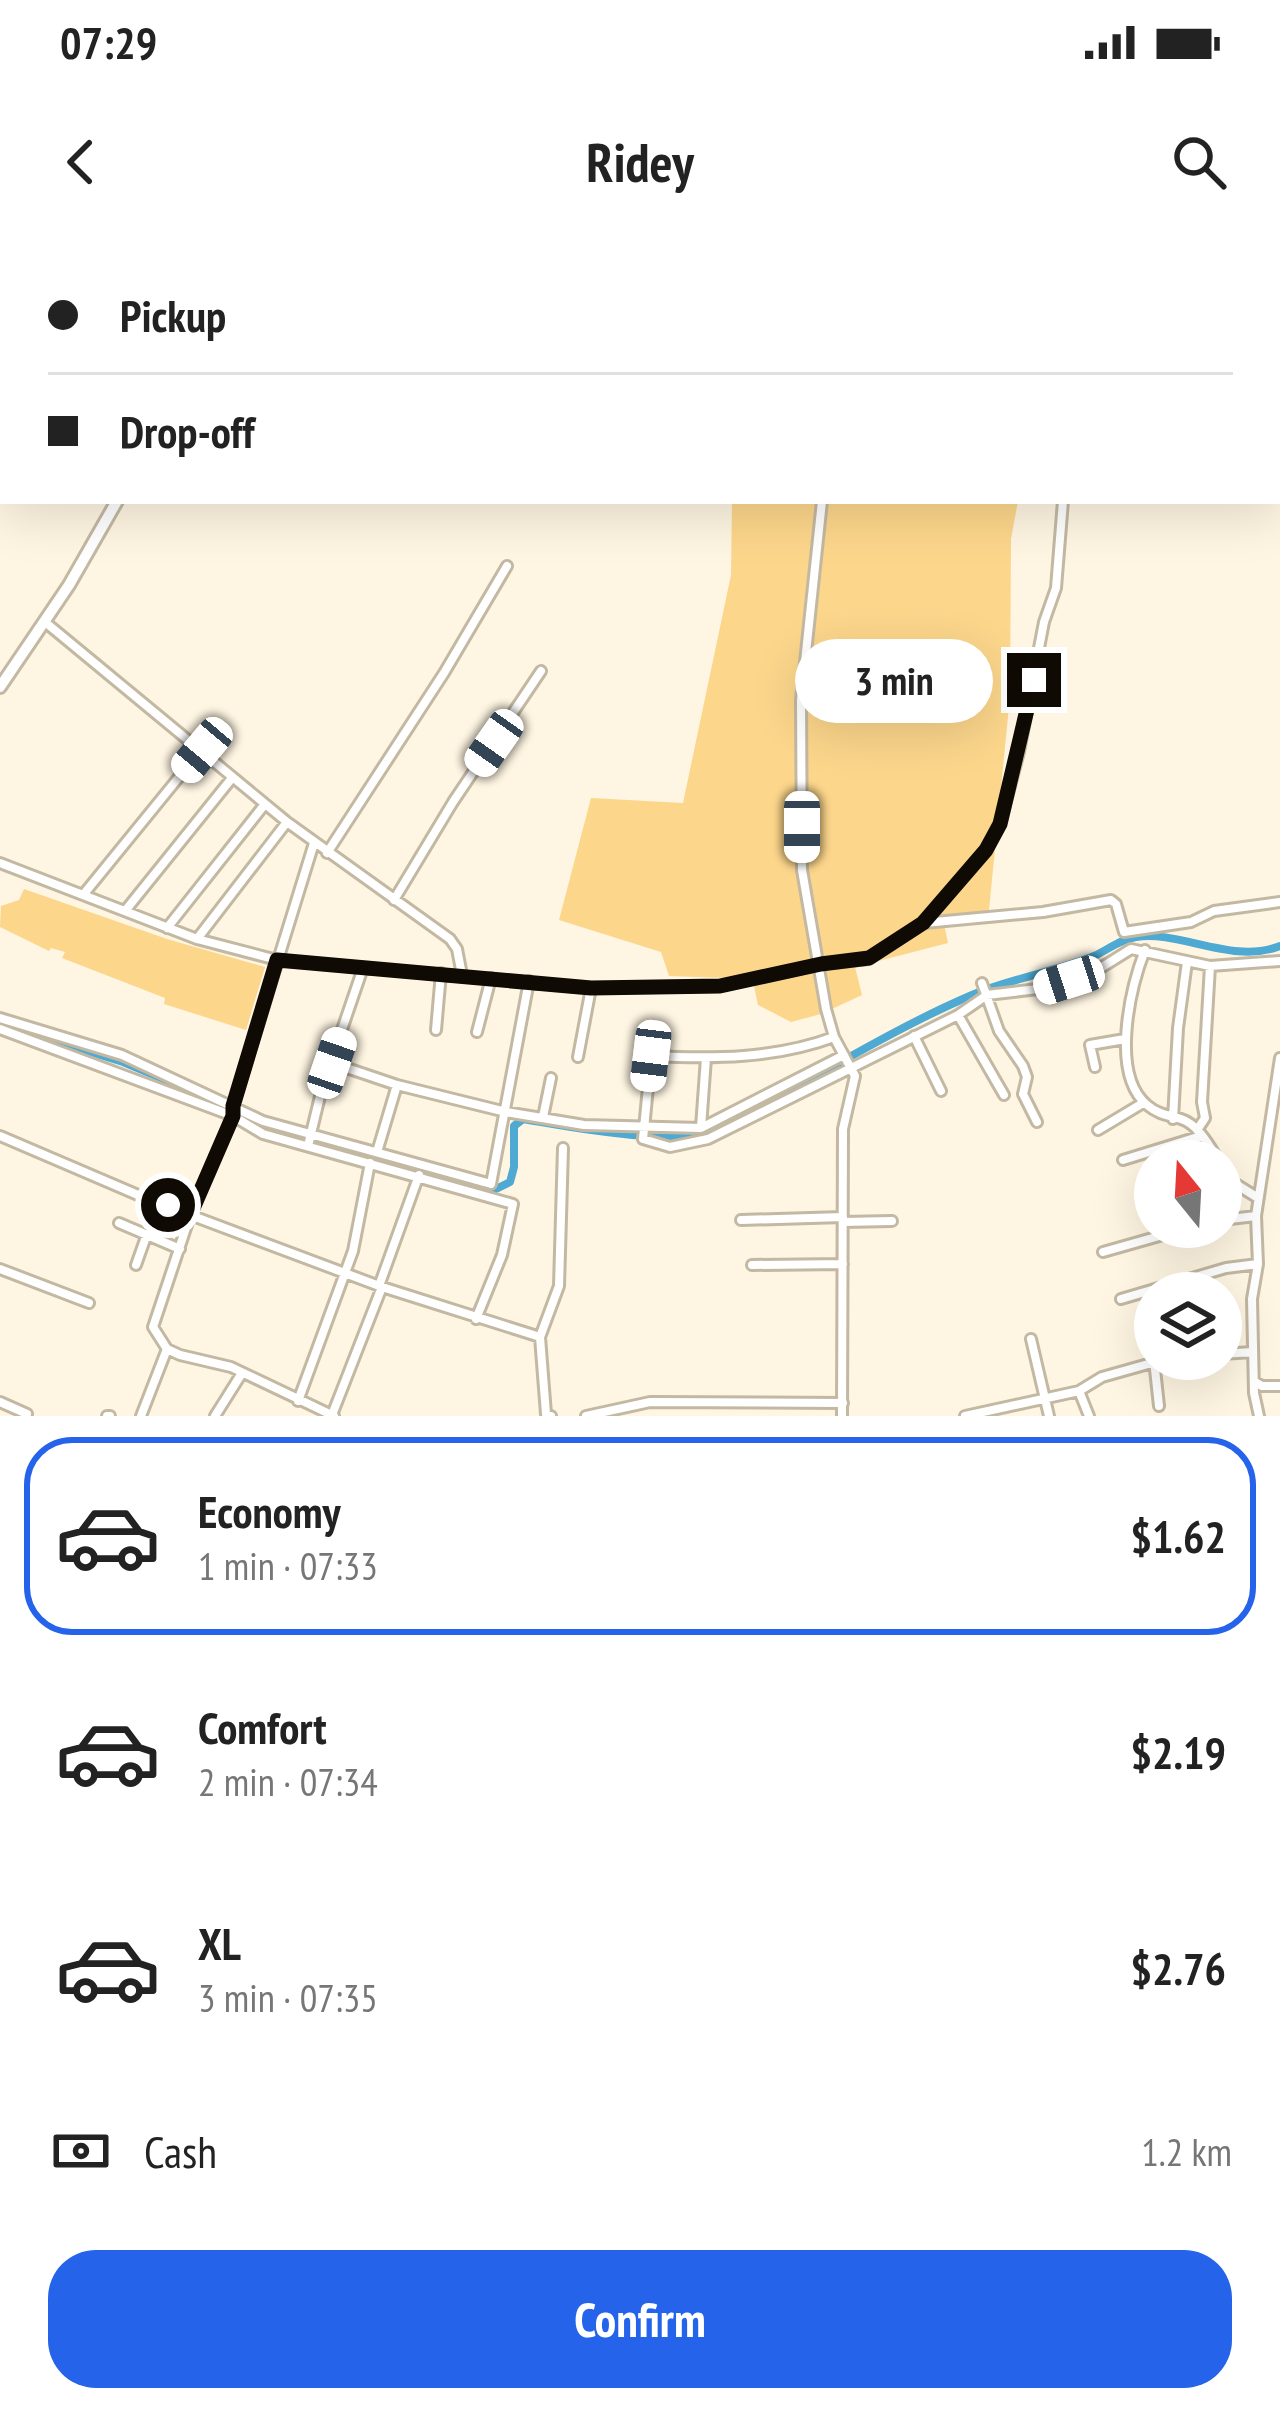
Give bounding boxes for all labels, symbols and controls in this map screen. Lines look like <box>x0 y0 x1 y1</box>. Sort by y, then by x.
text: 07:29 <box>60 13 157 71</box>
text: Ridey <box>586 127 694 197</box>
icon: back <box>48 129 114 195</box>
icon: search <box>1166 129 1232 195</box>
text: Pickup <box>120 286 226 344</box>
text: Drop-off <box>120 402 254 460</box>
callout: 3 min <box>794 638 992 722</box>
route end <box>1007 653 1061 707</box>
text: 3 min <box>855 655 933 706</box>
car <box>459 703 529 783</box>
car <box>165 711 239 789</box>
car <box>784 791 820 863</box>
car <box>1029 952 1109 1008</box>
car <box>629 1018 673 1094</box>
car <box>303 1023 361 1103</box>
north arrow <box>1134 1140 1242 1248</box>
map controls <box>1134 1140 1242 1380</box>
route start <box>141 1178 195 1232</box>
button: layers <box>1134 1272 1242 1380</box>
icon: car <box>54 1482 162 1590</box>
text: Economy <box>198 1482 341 1540</box>
text: $1.62 <box>1130 1507 1226 1565</box>
text: 1 min · 07:33 <box>198 1540 378 1591</box>
icon: car <box>54 1698 162 1806</box>
text: Comfort <box>198 1698 327 1756</box>
text: $2.19 <box>1130 1723 1226 1781</box>
text: 2 min · 07:34 <box>198 1756 378 1807</box>
icon: car <box>54 1914 162 2022</box>
text: XL <box>198 1914 241 1972</box>
text: $2.76 <box>1130 1939 1226 1997</box>
text: 3 min · 07:35 <box>198 1972 378 2023</box>
icon: cash <box>48 2118 114 2184</box>
text: Cash <box>144 2122 217 2180</box>
text: 1.2 km <box>1141 2126 1232 2177</box>
button: Confirm <box>48 2250 1232 2388</box>

